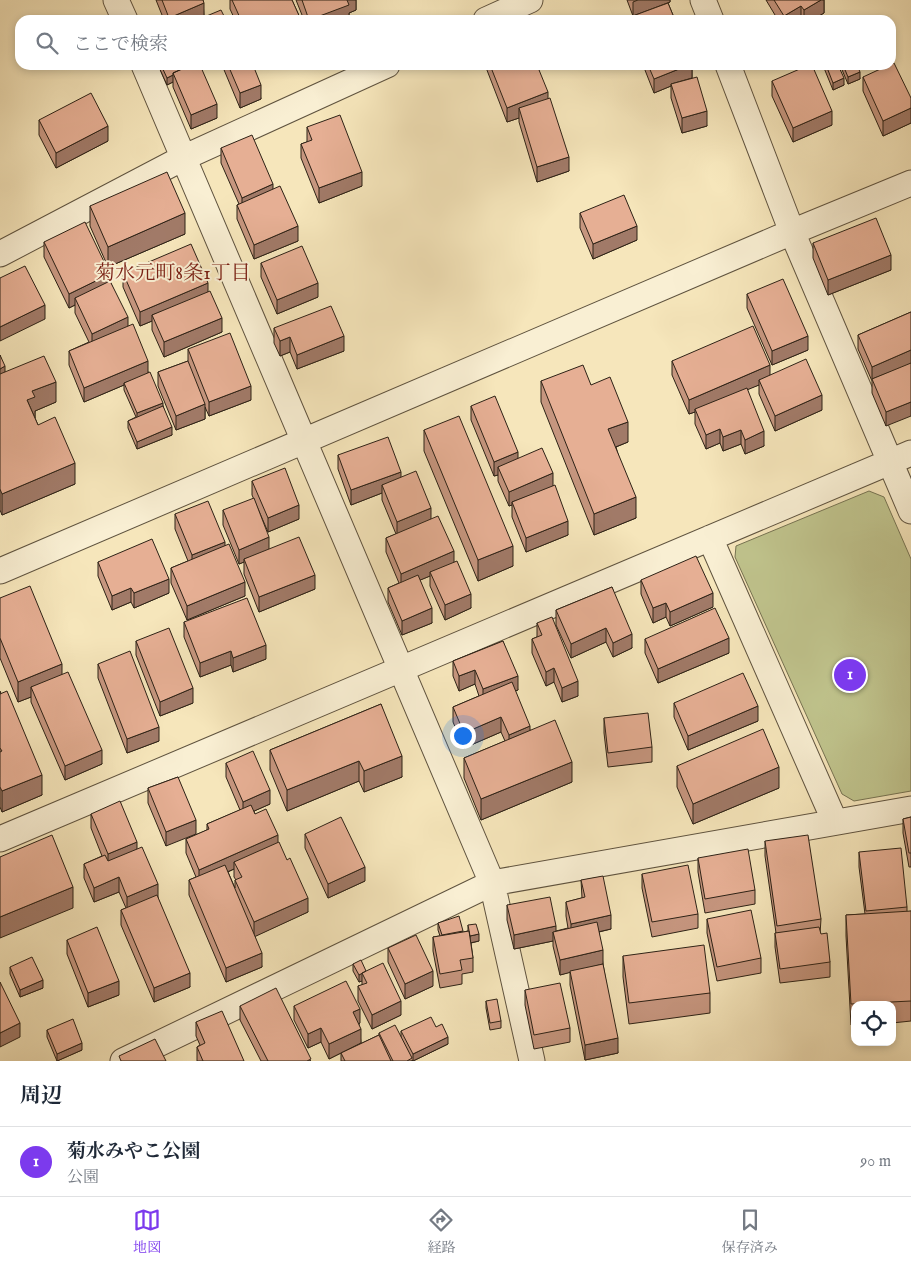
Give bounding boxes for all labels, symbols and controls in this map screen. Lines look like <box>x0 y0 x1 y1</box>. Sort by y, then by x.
search box <box>15 15 896 70</box>
icon: search <box>33 29 61 57</box>
text: ここで検索 <box>73 33 168 57</box>
district label: 菊水元町8条1丁目 <box>95 261 251 286</box>
pin: 1 <box>834 656 866 694</box>
your location <box>450 723 476 749</box>
map controls <box>851 1001 896 1046</box>
button: locate <box>851 1001 896 1046</box>
text: 周辺 <box>20 1083 62 1110</box>
text: 菊水みやこ公園 <box>67 1140 200 1164</box>
text: 1 <box>33 1152 39 1172</box>
text: 90 m <box>860 1152 891 1172</box>
text: 公園 <box>67 1168 99 1188</box>
tab: 地図 <box>133 1206 161 1257</box>
tab: 経路 <box>427 1206 455 1257</box>
tab: 保存済み <box>722 1206 778 1257</box>

